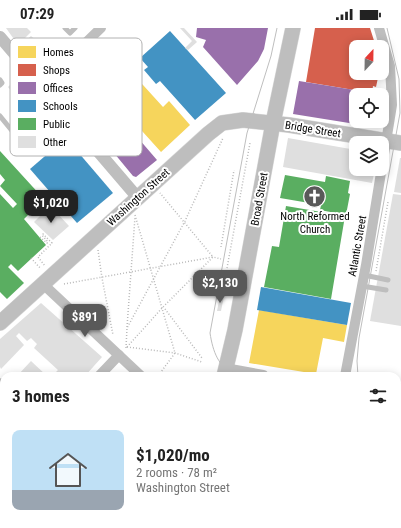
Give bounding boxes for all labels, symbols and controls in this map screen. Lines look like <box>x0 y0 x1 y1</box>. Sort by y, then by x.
text: 07:29 <box>20 5 54 23</box>
legend <box>10 38 142 156</box>
north arrow <box>349 40 389 80</box>
map controls <box>349 40 389 176</box>
text: Homes <box>43 46 74 59</box>
text: Shops <box>43 64 70 77</box>
text: Offices <box>43 82 73 95</box>
button: locate <box>349 88 389 128</box>
text: Schools <box>43 100 78 113</box>
text: Public <box>43 118 70 131</box>
street label: Bridge Street <box>284 119 342 140</box>
text: Other <box>43 136 67 149</box>
button: layers <box>349 136 389 176</box>
street label: Washington Street <box>104 166 172 229</box>
street label: Broad Street <box>248 171 271 227</box>
church icon: North Reformed Church <box>302 183 328 209</box>
pin: $1,020 <box>18 190 84 224</box>
text: $1,020 <box>33 195 69 210</box>
place label: North Reformed Church <box>280 210 350 236</box>
street label: Atlantic Street <box>346 215 369 278</box>
pin: $2,130 <box>187 270 253 304</box>
text: $2,130 <box>202 275 238 290</box>
pin: $891 <box>61 304 109 338</box>
text: $891 <box>72 309 98 324</box>
icon: filters <box>367 385 389 407</box>
text: 3 homes <box>12 386 70 406</box>
text: $1,020/mo <box>136 445 210 465</box>
icon: home <box>44 446 92 494</box>
text: 2 rooms · 78 m² <box>136 465 217 480</box>
text: Washington Street <box>136 480 230 495</box>

